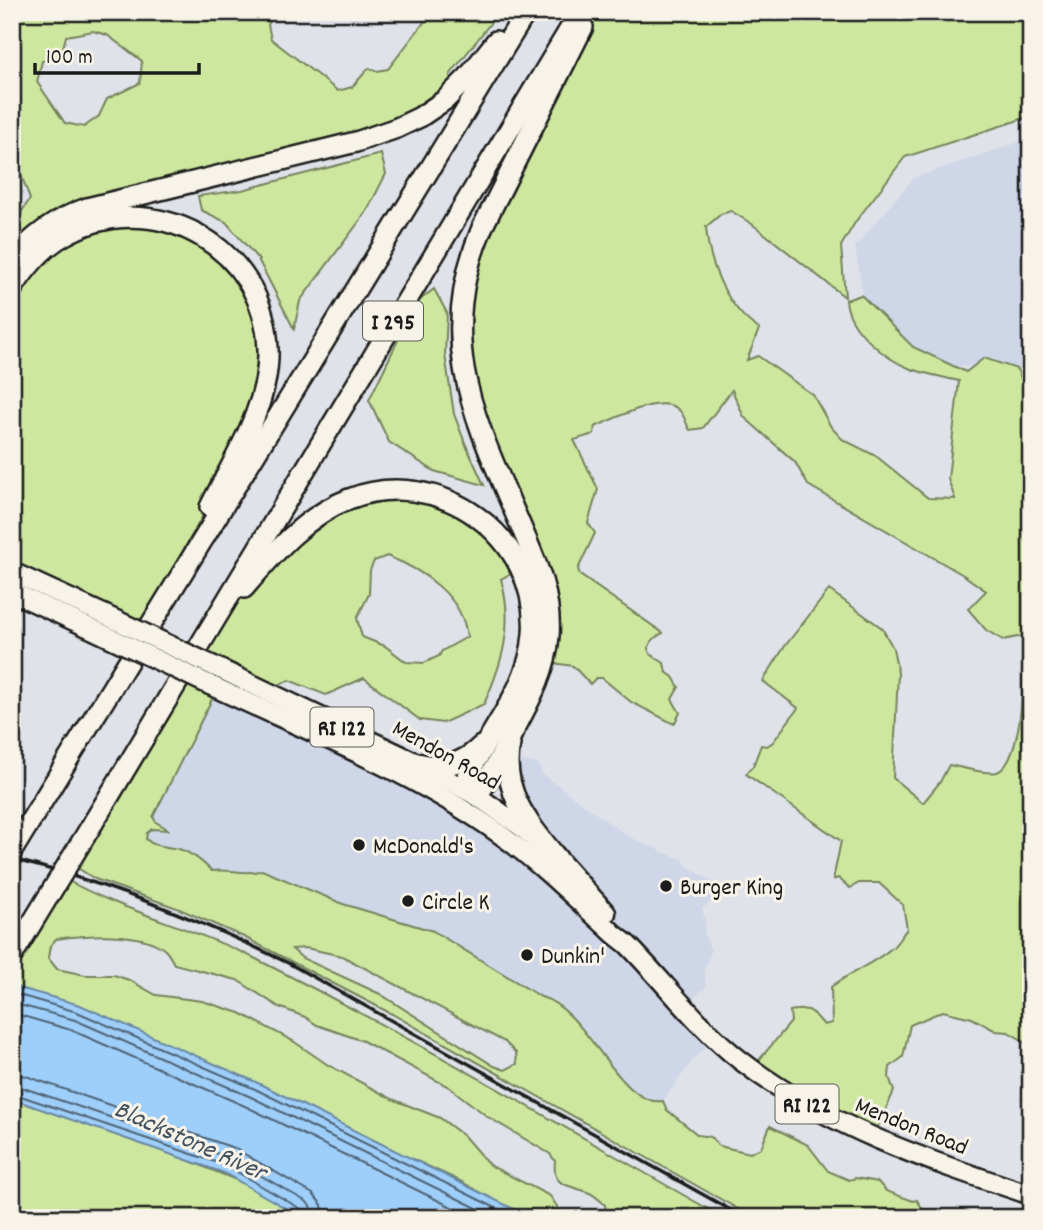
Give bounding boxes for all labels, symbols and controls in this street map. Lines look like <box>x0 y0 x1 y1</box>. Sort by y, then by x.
scale bar <box>35 32 200 76</box>
text: 100 m <box>46 44 93 74</box>
road number: I 295 <box>363 302 423 340</box>
road number: RI 122 <box>310 708 374 747</box>
street label: Mendon Road <box>385 713 506 800</box>
place label: McDonald's <box>373 831 474 865</box>
marker: McDonald's <box>351 837 367 853</box>
place label: Burger King <box>680 872 783 906</box>
marker: Burger King <box>658 878 674 894</box>
place label: Circle K <box>422 887 490 921</box>
marker: Circle K <box>400 893 416 909</box>
place label: Dunkin' <box>541 941 605 975</box>
marker: Dunkin' <box>519 947 535 963</box>
road number: RI 122 <box>776 1084 838 1124</box>
street label: Mendon Road <box>849 1090 972 1166</box>
water label: Blackstone River <box>108 1092 274 1194</box>

